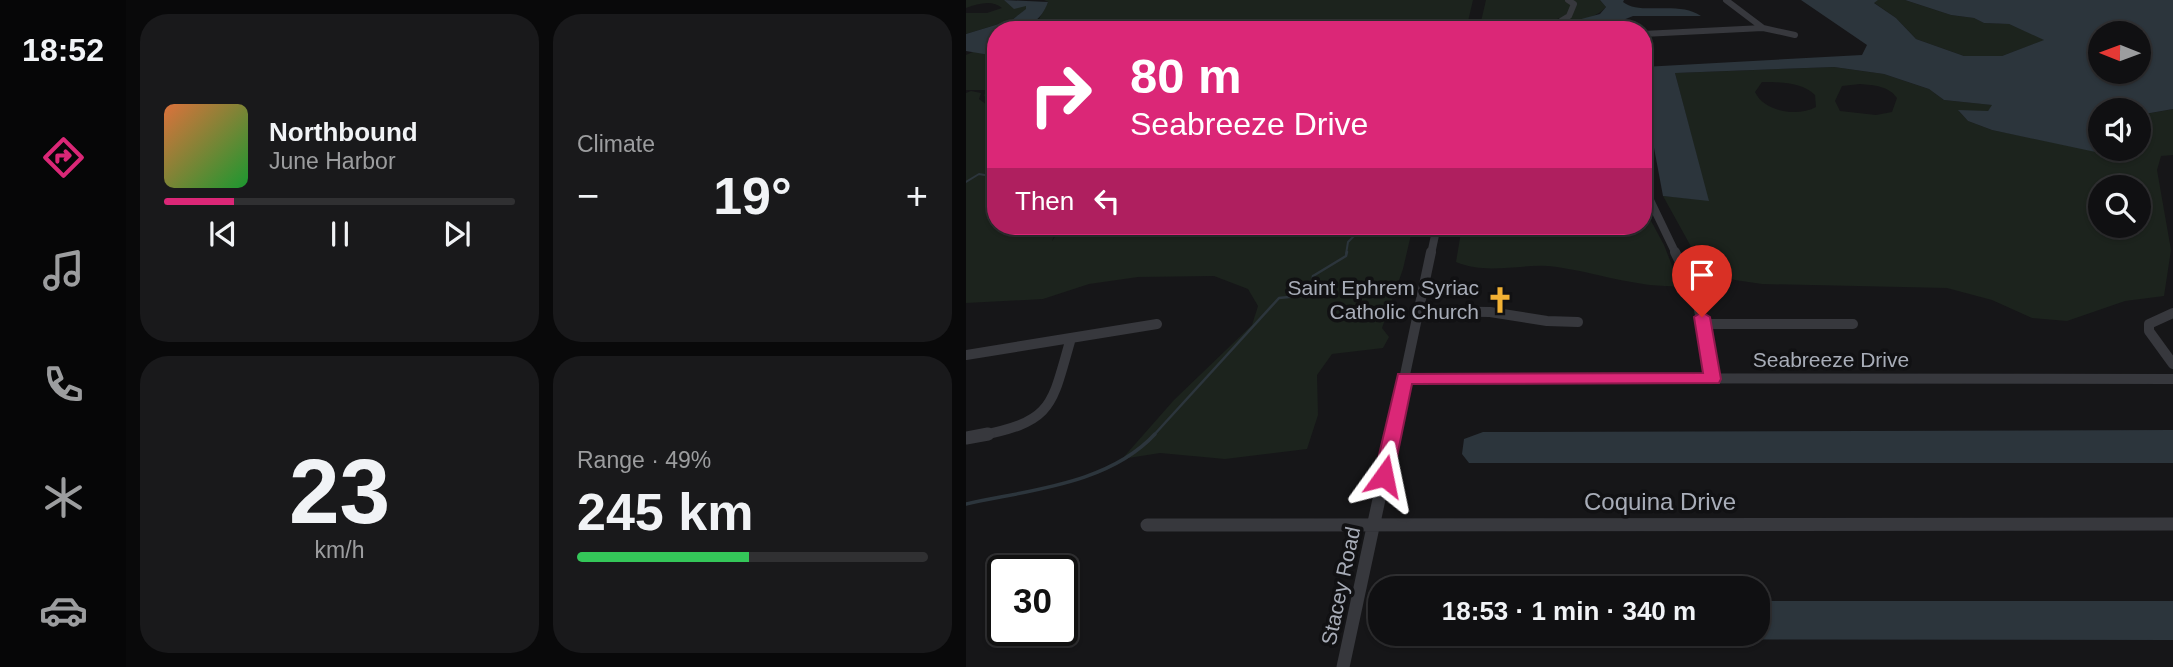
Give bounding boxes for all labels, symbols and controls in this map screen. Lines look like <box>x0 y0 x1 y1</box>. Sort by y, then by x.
north arrow <box>2088 21 2151 84</box>
map controls <box>2088 21 2151 238</box>
text: 18:52 <box>22 32 104 68</box>
icon: right <box>1015 49 1106 140</box>
text: 80 m <box>1130 49 1242 103</box>
button: sound <box>2088 98 2151 161</box>
text: Seabreeze Drive <box>1130 106 1368 142</box>
text: Northbound <box>269 117 418 147</box>
text: Climate <box>577 131 655 157</box>
icon: directions <box>39 133 88 182</box>
text: June Harbor <box>269 148 396 174</box>
text: 19° <box>713 167 792 225</box>
text: − <box>577 175 599 217</box>
text: + <box>906 175 928 217</box>
button: search <box>2088 175 2151 238</box>
icon: left <box>1088 182 1126 220</box>
text: Then <box>1015 186 1074 216</box>
icon: previous <box>204 215 242 253</box>
icon: pause <box>321 215 359 253</box>
icon: next <box>438 215 476 253</box>
pin <box>1672 245 1732 317</box>
icon: music <box>39 246 88 295</box>
icon: arrive <box>1683 256 1721 294</box>
place label: Saint Ephrem Syriac Catholic Church <box>1288 276 1479 323</box>
church icon: Saint Ephrem Syriac Catholic Church <box>1485 285 1515 315</box>
street label: Seabreeze Drive <box>1753 348 1909 371</box>
icon: phone <box>39 360 88 409</box>
position arrow <box>1347 439 1421 513</box>
text: 23 <box>289 441 390 542</box>
text: Range · 49% <box>577 447 711 473</box>
icon: climate <box>39 473 88 522</box>
text: 245 km <box>577 483 753 541</box>
street label: Coquina Drive <box>1584 488 1736 515</box>
street label: Stacey Road <box>1317 525 1364 647</box>
text: km/h <box>315 537 364 563</box>
speed limit sign: 30 <box>987 555 1078 646</box>
icon: car <box>39 586 88 635</box>
text: 18:53 · 1 min · 340 m <box>1442 596 1696 626</box>

